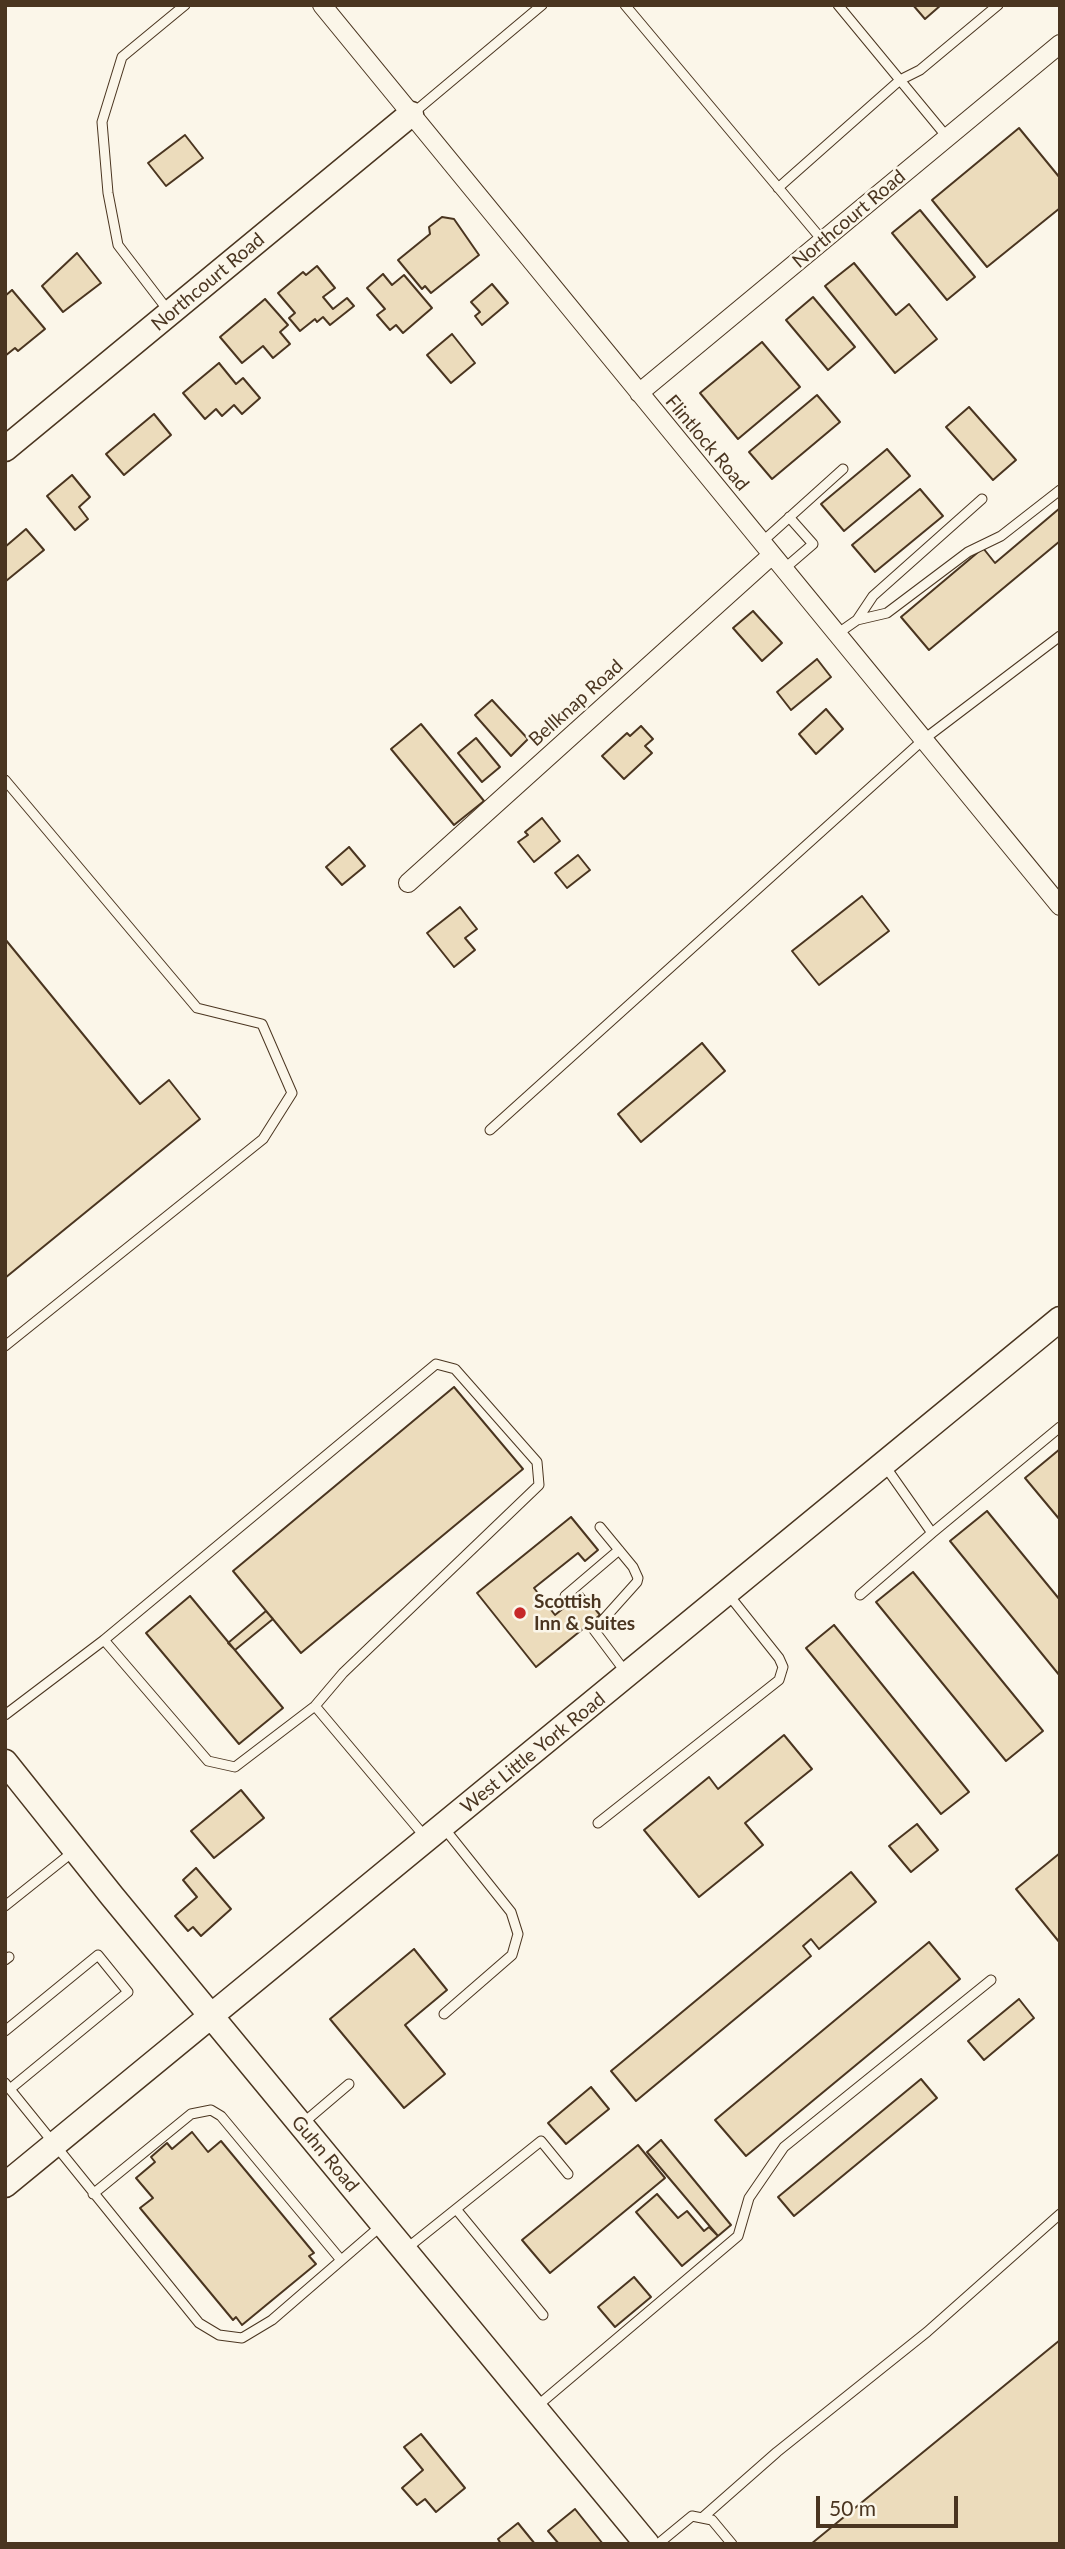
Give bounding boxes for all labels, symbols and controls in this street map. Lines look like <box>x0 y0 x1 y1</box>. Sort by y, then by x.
street label: Northcourt Road <box>788 165 910 273</box>
street label: Northcourt Road <box>147 228 269 336</box>
street label: Flintlock Road <box>660 391 754 495</box>
street label: Bellknap Road <box>524 655 628 751</box>
place label: Scottish Inn & Suites <box>534 1591 635 1635</box>
marker: Scottish Inn & Suites <box>512 1605 528 1621</box>
street label: West Little York Road <box>456 1688 610 1818</box>
street label: Guhn Road <box>287 2111 363 2197</box>
scale bar <box>820 2482 962 2526</box>
text: 50 m <box>829 2495 876 2520</box>

